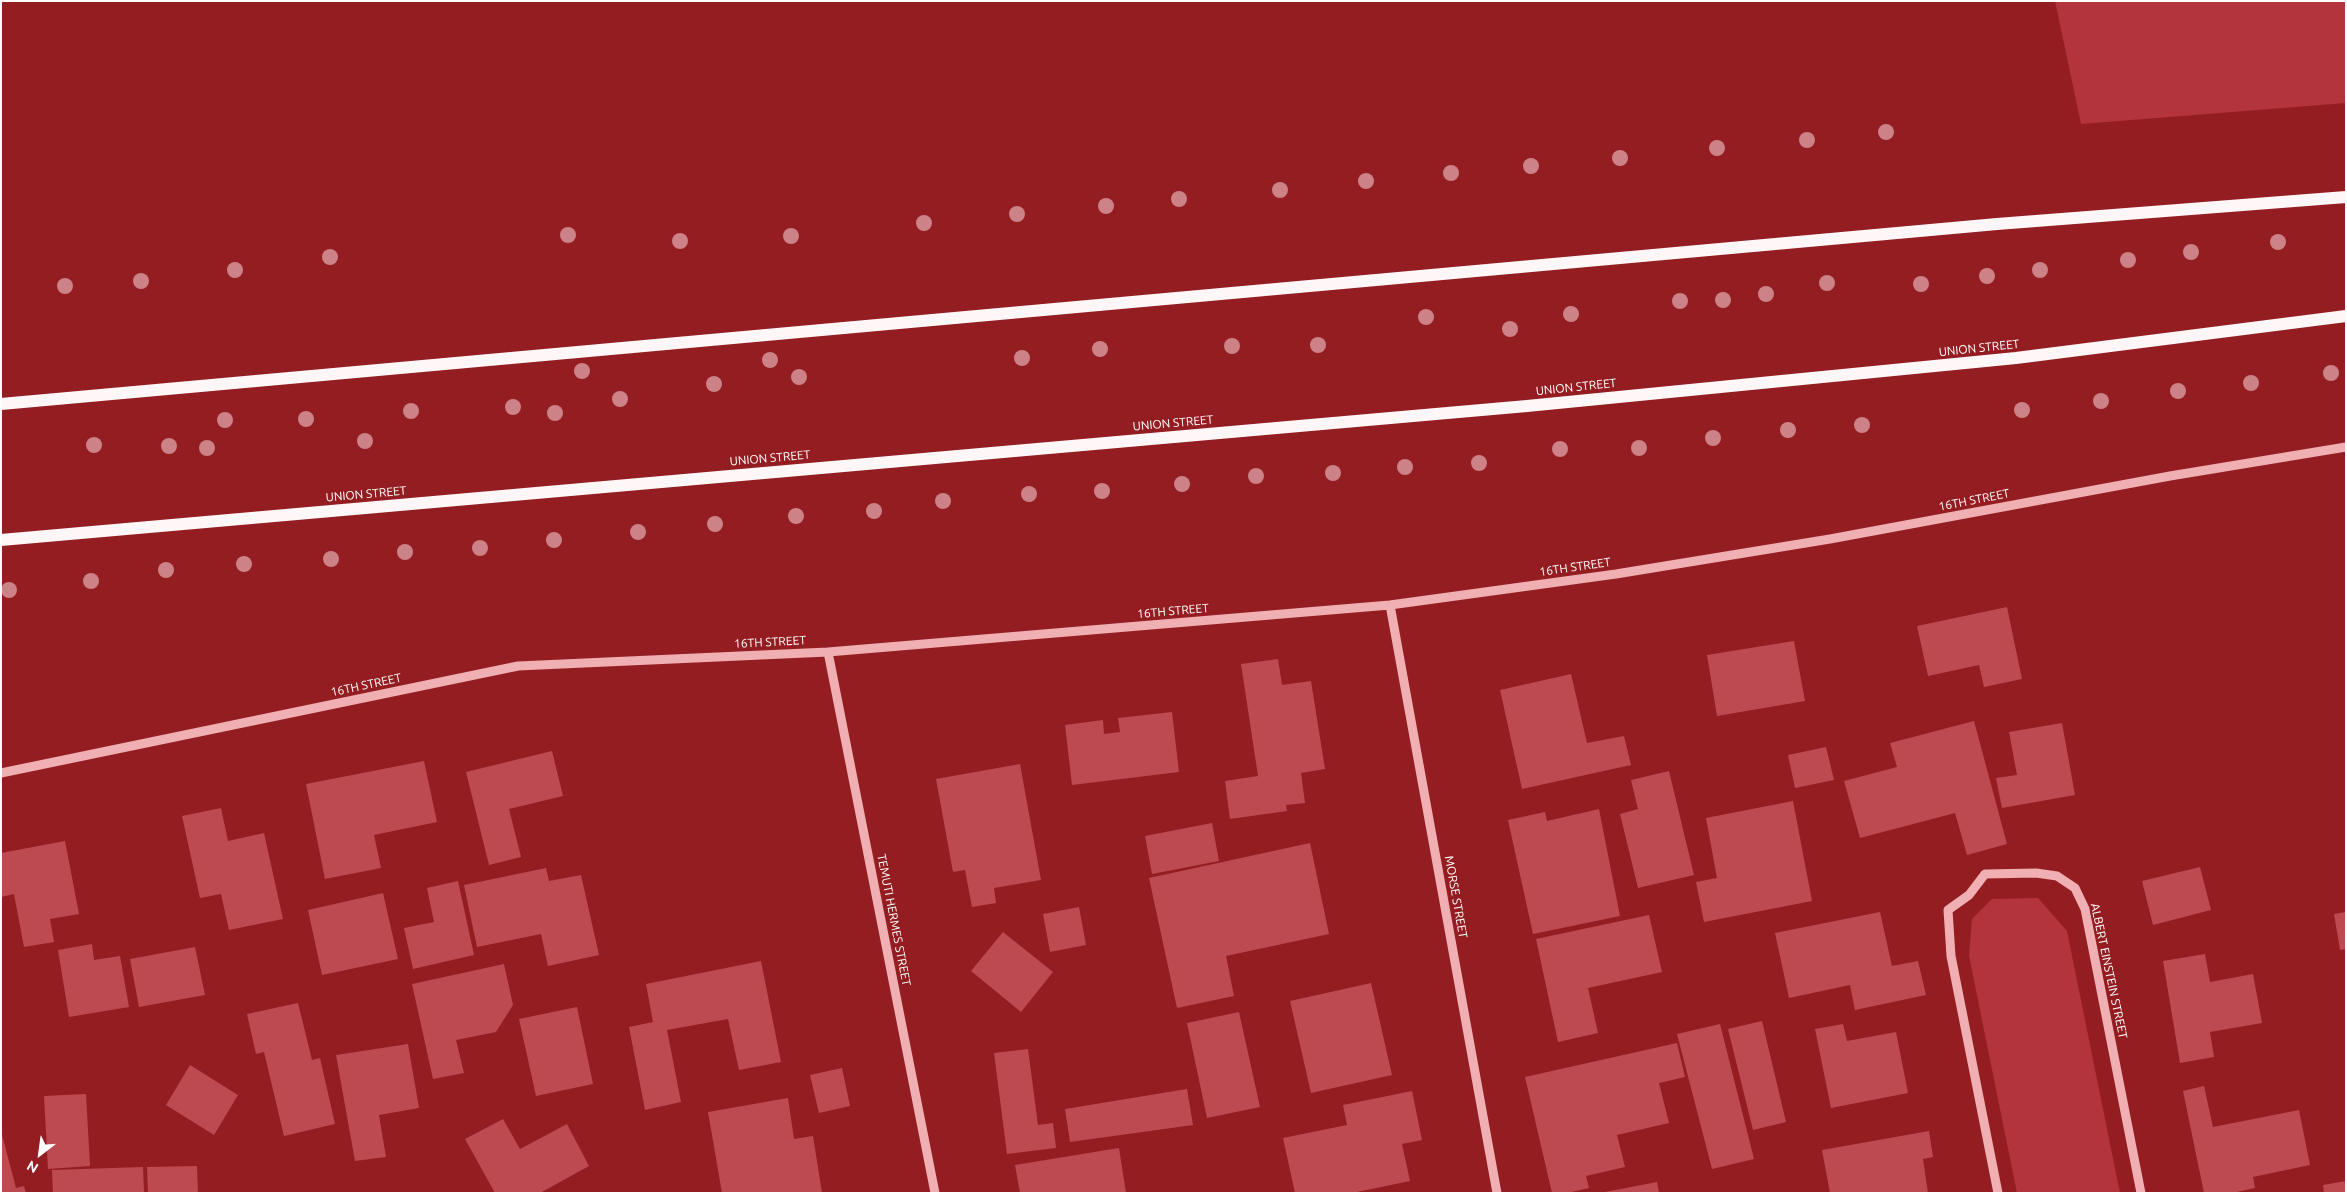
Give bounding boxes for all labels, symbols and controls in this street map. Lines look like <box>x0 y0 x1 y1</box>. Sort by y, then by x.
street label: UNION STREET <box>1938 337 2020 359</box>
street label: UNION STREET <box>1535 376 1617 398</box>
street label: UNION STREET <box>1132 412 1214 434</box>
street label: UNION STREET <box>729 447 811 469</box>
street label: UNION STREET <box>325 483 407 505</box>
street label: 16TH STREET <box>1937 486 2011 514</box>
street label: 16TH STREET <box>1538 555 1612 579</box>
street label: 16TH STREET <box>1137 601 1209 621</box>
street label: 16TH STREET <box>734 633 806 651</box>
street label: 16TH STREET <box>329 670 403 700</box>
street label: TEMUTI HERMES STREET <box>874 853 914 987</box>
street label: MORSE STREET <box>1442 855 1470 939</box>
street label: ALBERT EINSTEIN STREET <box>2088 902 2130 1040</box>
north arrow <box>15 1129 65 1179</box>
text: N <box>24 1157 41 1177</box>

